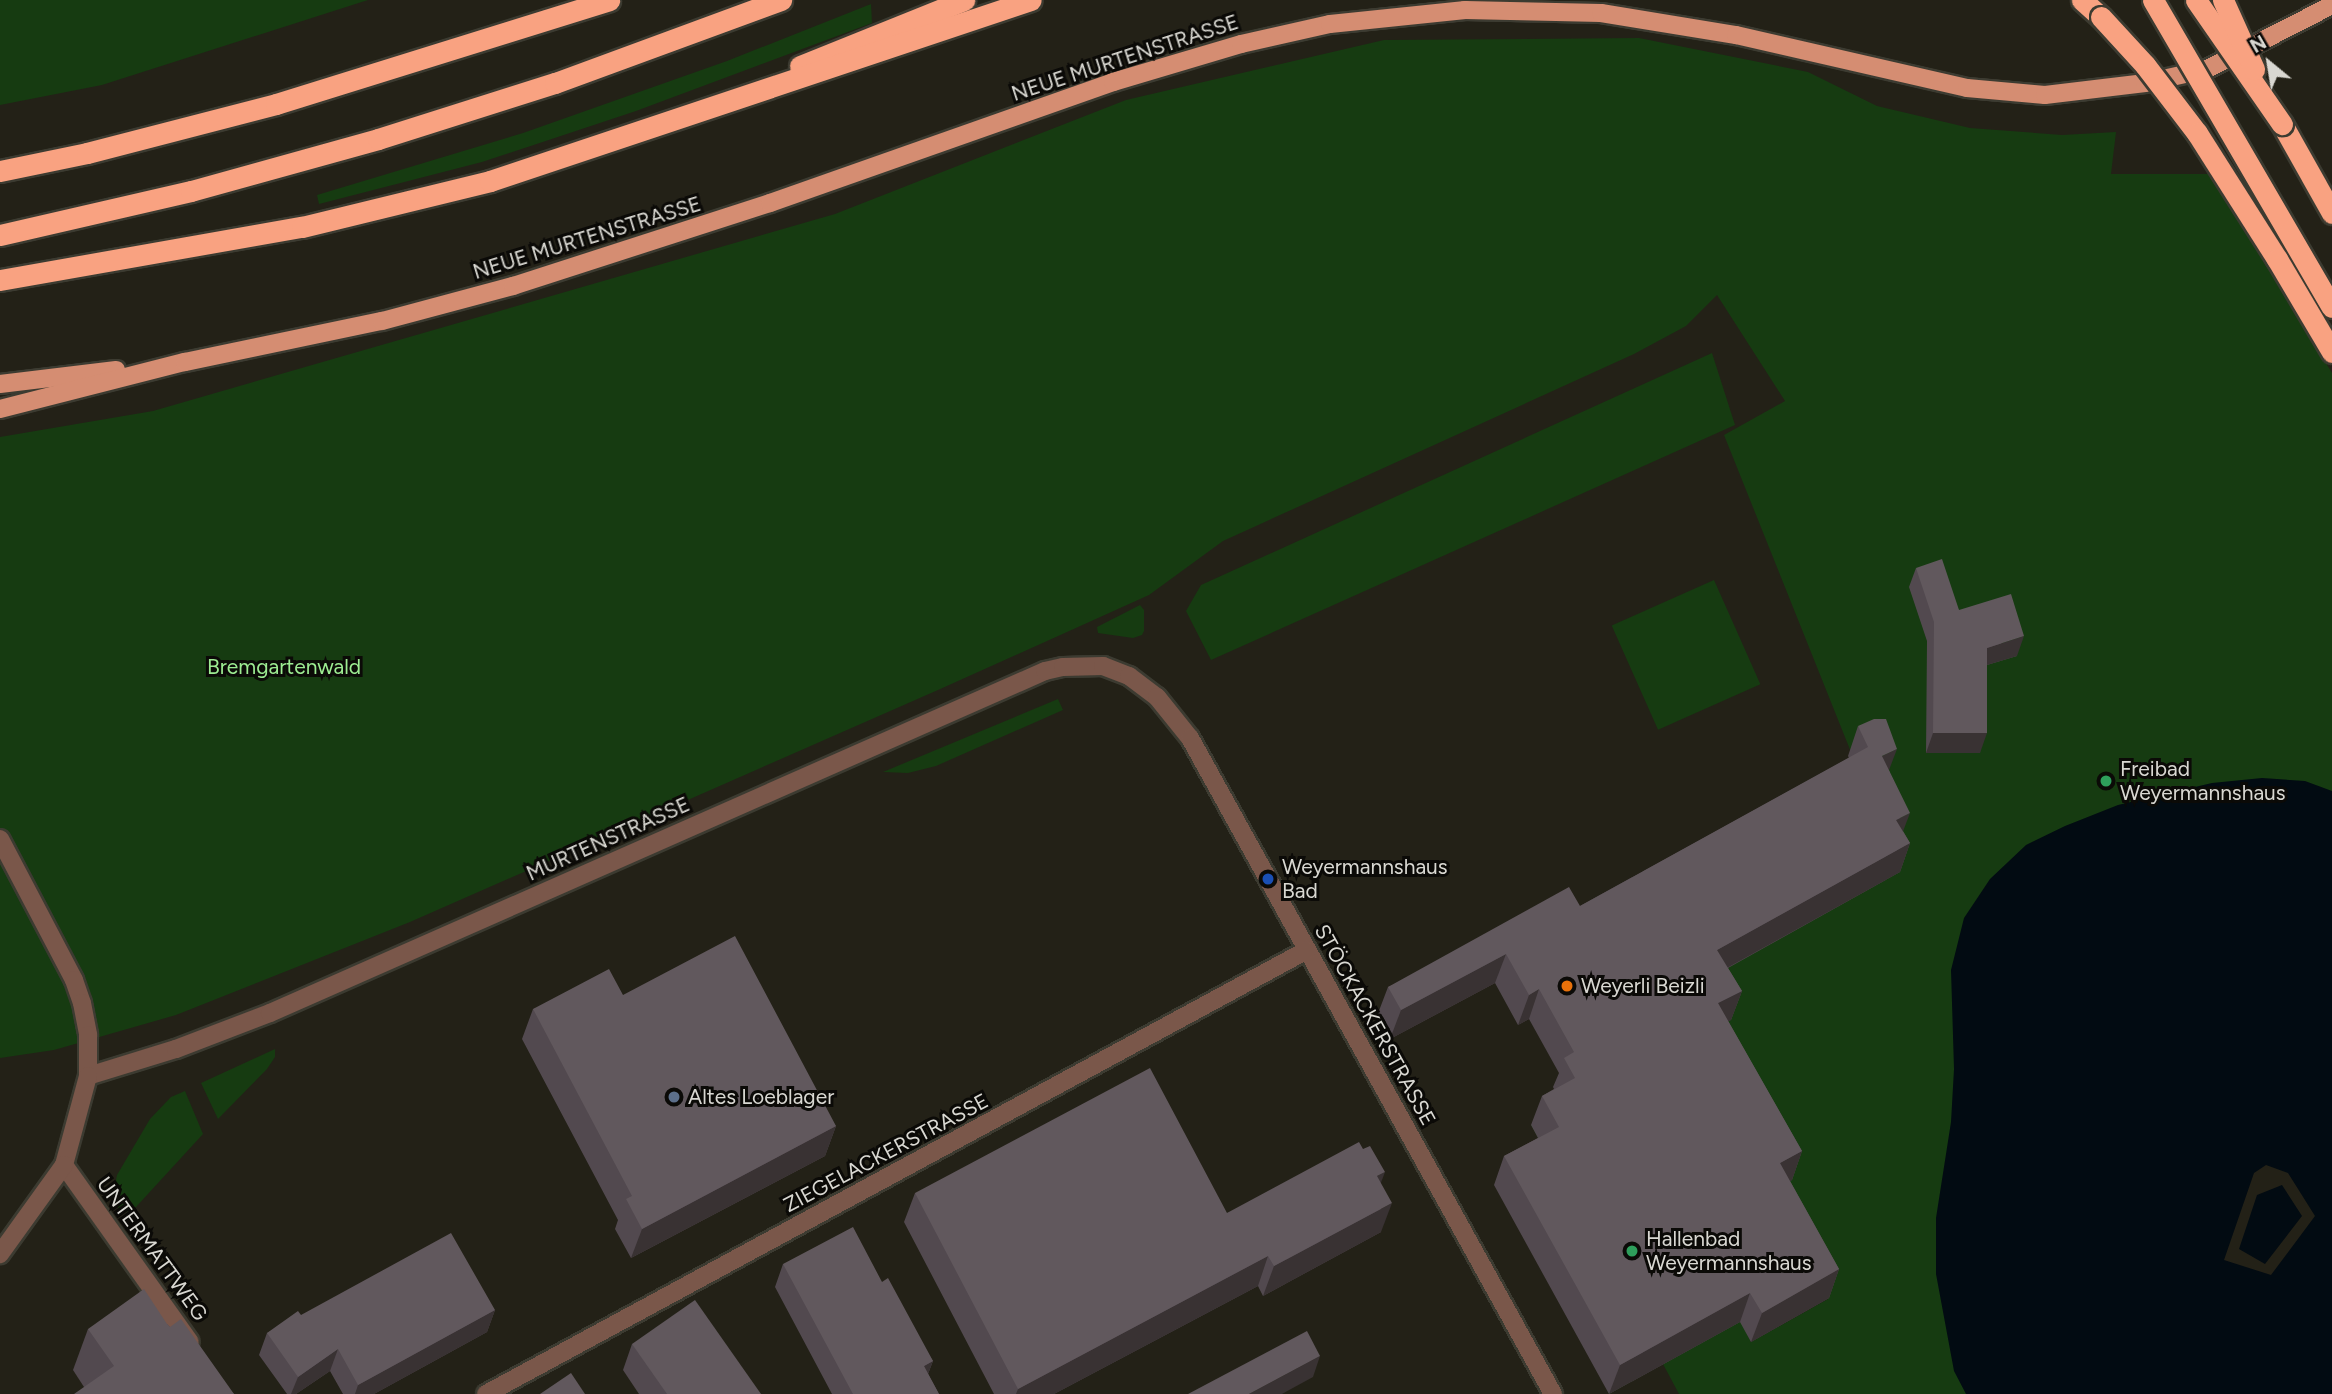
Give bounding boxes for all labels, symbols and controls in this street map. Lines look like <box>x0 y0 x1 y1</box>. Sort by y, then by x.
street label: NEUE MURTENSTRASSE <box>1008 9 1242 107</box>
north arrow <box>2234 28 2304 98</box>
text: N <box>2246 31 2270 58</box>
street label: NEUE MURTENSTRASSE <box>470 191 704 285</box>
park label: Bremgartenwald <box>207 654 361 680</box>
place label: Freibad Weyermannshaus <box>2120 756 2286 806</box>
marker: Freibad Weyermannshaus <box>2098 773 2114 789</box>
street label: MURTENSTRASSE <box>522 792 694 886</box>
place label: Weyermannshaus Bad <box>1282 854 1448 904</box>
marker: Weyermannshaus Bad <box>1260 871 1276 887</box>
street label: STÖCKACKERSTRASSE <box>1309 920 1441 1130</box>
place label: Weyerli Beizli <box>1581 973 1705 999</box>
marker: Weyerli Beizli <box>1559 978 1575 994</box>
place label: Altes Loeblager <box>688 1084 834 1110</box>
street label: ZIEGELACKERSTRASSE <box>779 1088 993 1218</box>
marker: Altes Loeblager <box>666 1089 682 1105</box>
street label: UNTERMATTWEG <box>91 1172 213 1326</box>
place label: Hallenbad Weyermannshaus <box>1646 1226 1812 1276</box>
marker: Hallenbad Weyermannshaus <box>1624 1243 1640 1259</box>

